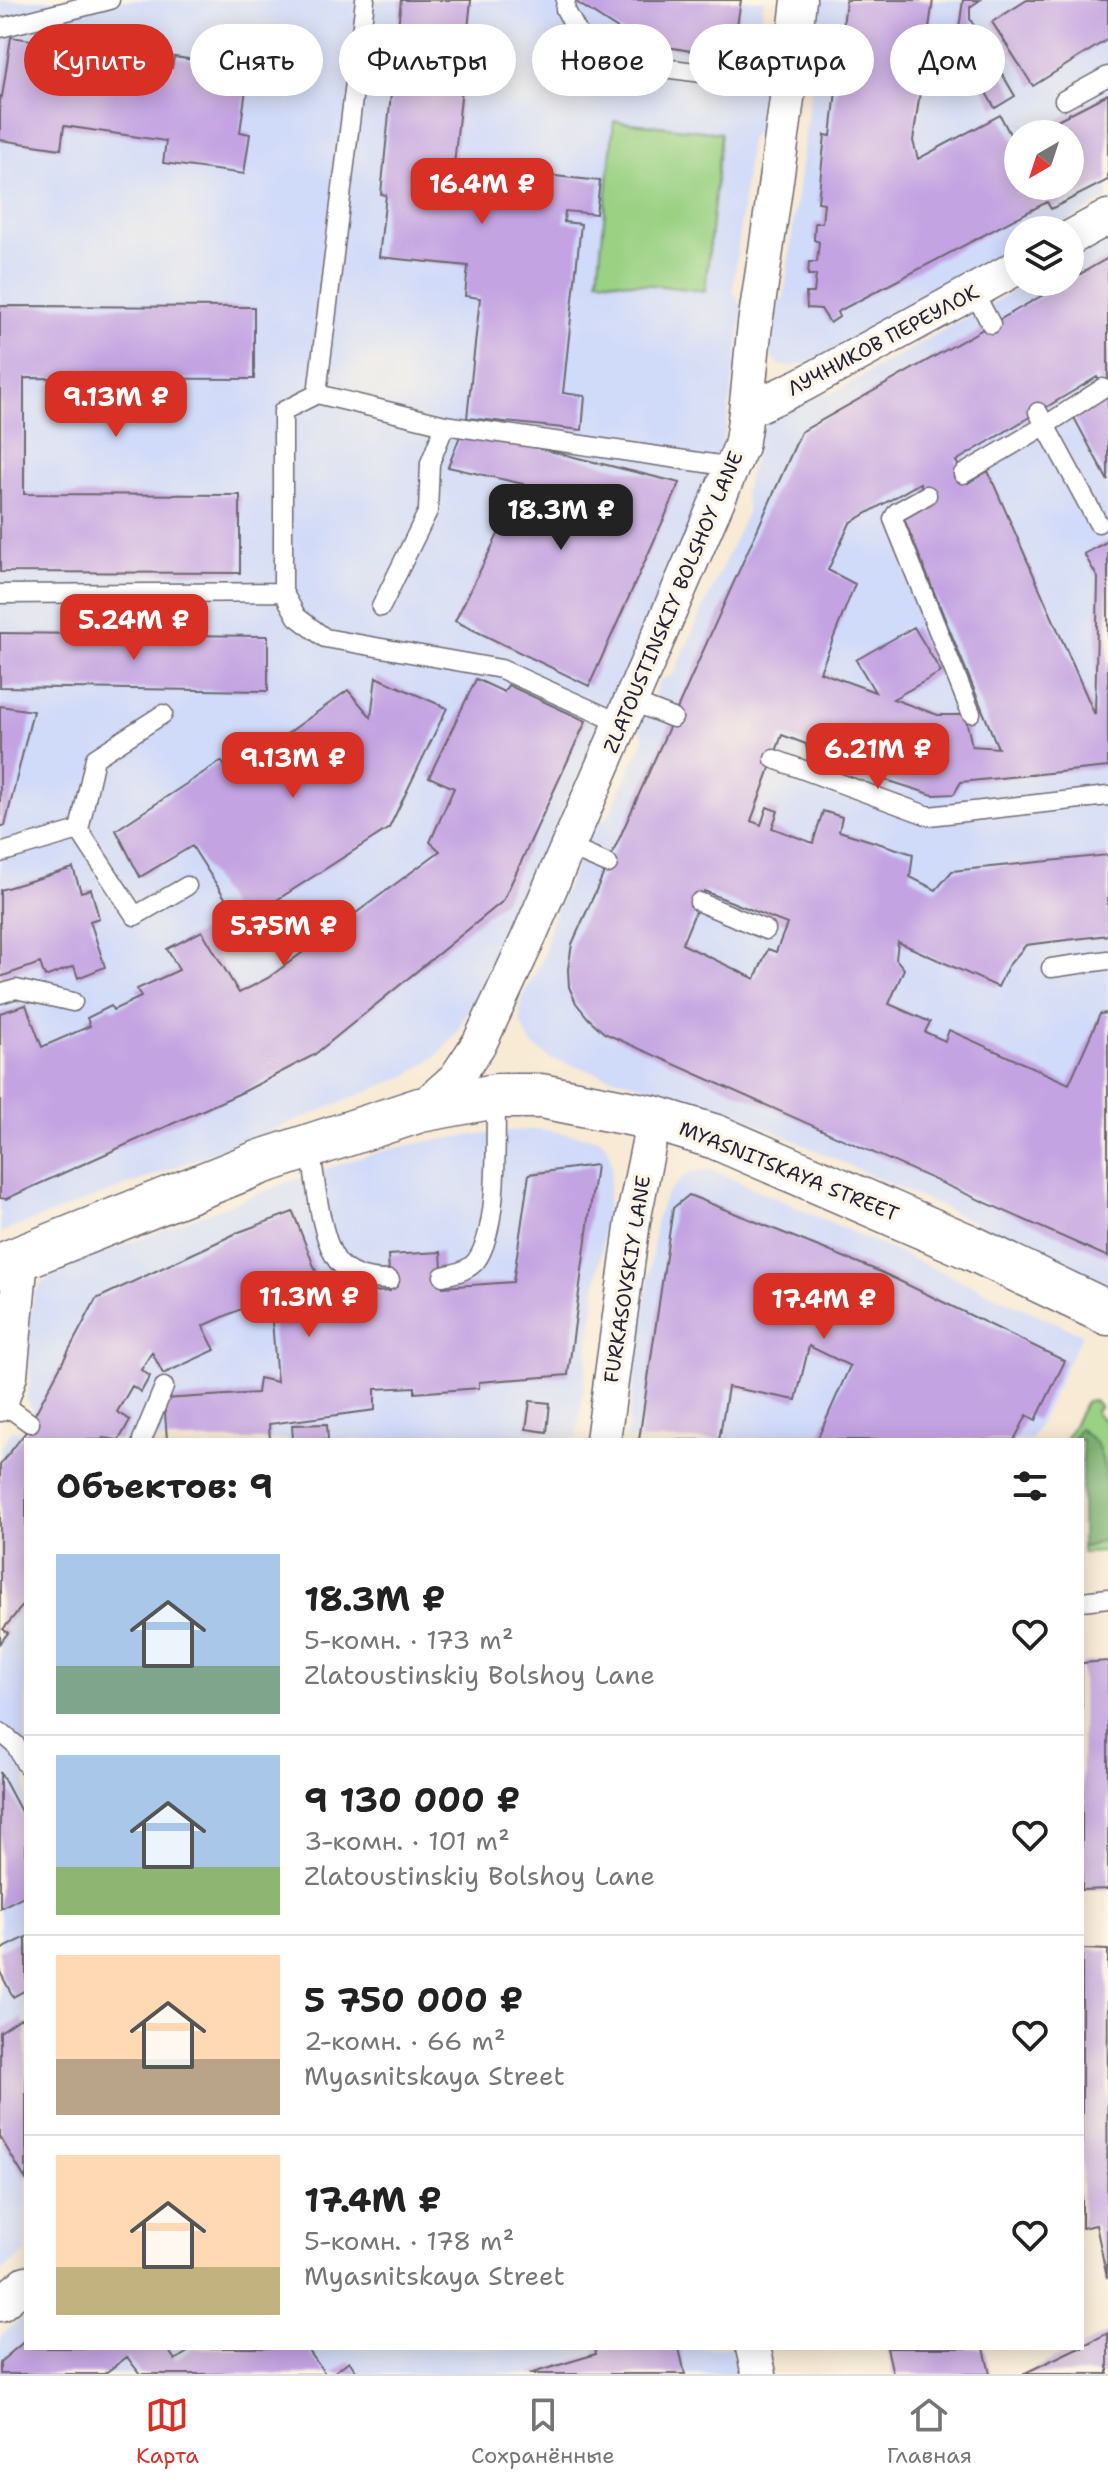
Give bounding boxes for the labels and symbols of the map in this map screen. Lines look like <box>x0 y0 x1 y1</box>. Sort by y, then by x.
north arrow <box>1004 120 1084 200</box>
pin: 16.4M ₽ <box>408 158 556 226</box>
street label: ЛУЧНИКОВ ПЕРЕУЛОК <box>783 278 983 402</box>
pin: 9.13M ₽ <box>42 371 190 439</box>
street label: ZLATOUSTINSKIY BOLSHOY LANE <box>597 447 749 757</box>
pin: 18.3M ₽ <box>487 484 635 552</box>
pin: 5.24M ₽ <box>60 594 208 662</box>
pin: 6.21M ₽ <box>804 723 952 791</box>
pin: 9.13M ₽ <box>219 732 367 800</box>
pin: 5.75M ₽ <box>210 900 358 968</box>
street label: MYASNITSKAYA STREET <box>675 1115 903 1227</box>
street label: FURKASOVSKIY LANE <box>598 1173 656 1385</box>
pin: 11.3M ₽ <box>235 1271 383 1339</box>
pin: 17.4M ₽ <box>750 1273 898 1341</box>

